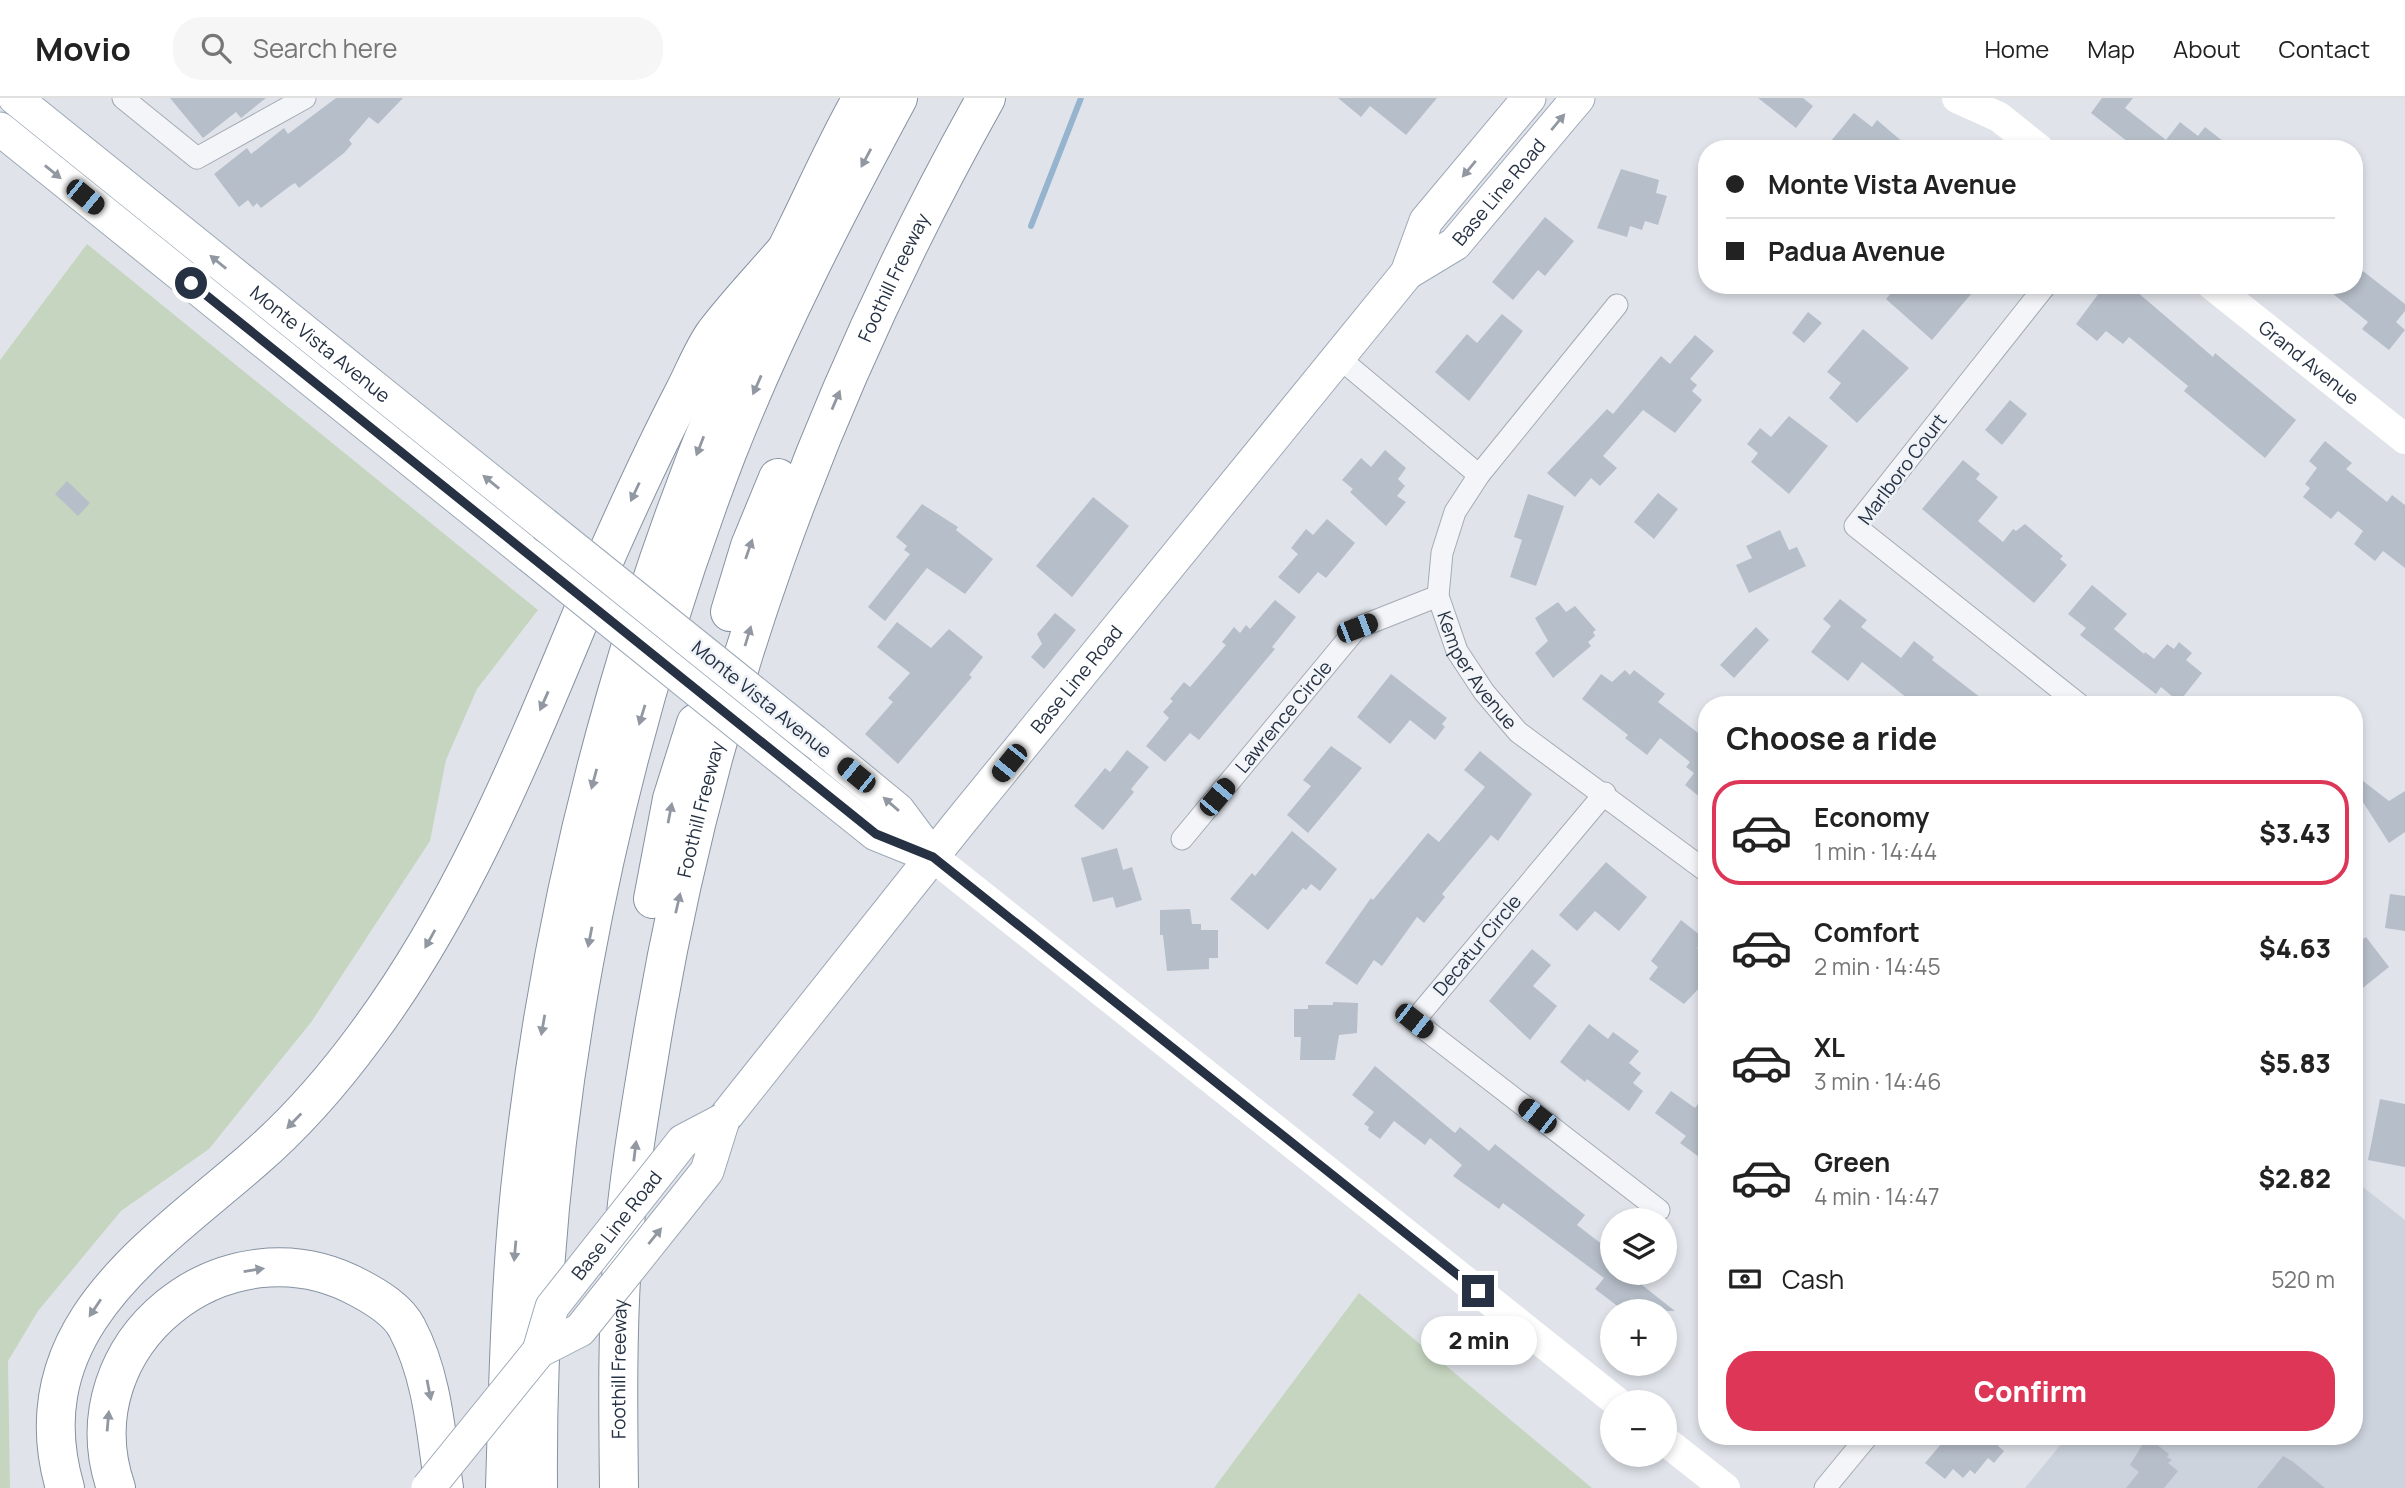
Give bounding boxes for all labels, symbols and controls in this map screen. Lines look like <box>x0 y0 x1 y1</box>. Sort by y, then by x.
search box <box>173 17 663 80</box>
text: Movio <box>35 26 131 71</box>
icon: search <box>197 29 235 67</box>
text: Search here <box>253 30 397 66</box>
text: Home <box>1984 32 2049 65</box>
text: Map <box>2087 32 2135 65</box>
text: About <box>2173 32 2241 65</box>
text: Contact <box>2279 32 2370 65</box>
one-way arrow <box>1550 114 1565 132</box>
street label: Base Line Road <box>1446 133 1551 251</box>
one-way arrow <box>860 148 872 168</box>
one-way arrow <box>1462 160 1477 178</box>
one-way arrow <box>44 164 62 179</box>
text: Monte Vista Avenue <box>1768 166 2017 202</box>
car <box>63 176 108 218</box>
street label: Foothill Freeway <box>852 208 935 346</box>
text: Padua Avenue <box>1768 233 1945 269</box>
one-way arrow <box>210 255 227 270</box>
route start <box>175 267 207 299</box>
street label: Monte Vista Avenue <box>245 279 396 408</box>
street label: Grand Avenue <box>2253 314 2365 411</box>
one-way arrow <box>751 375 762 396</box>
one-way arrow <box>831 389 842 410</box>
street label: Marlboro Court <box>1852 408 1952 530</box>
one-way arrow <box>695 435 706 456</box>
one-way arrow <box>482 474 500 489</box>
one-way arrow <box>629 482 641 502</box>
one-way arrow <box>744 538 755 559</box>
street label: Kemper Avenue <box>1431 608 1523 735</box>
car <box>1334 611 1381 645</box>
street label: Base Line Road <box>1024 620 1128 739</box>
one-way arrow <box>744 625 754 646</box>
street label: Monte Vista Avenue <box>687 634 837 764</box>
street label: Lawrence Circle <box>1229 655 1338 778</box>
one-way arrow <box>538 690 549 711</box>
one-way arrow <box>636 705 646 726</box>
text: Choose a ride <box>1726 716 1937 760</box>
street label: Foothill Freeway <box>671 738 730 880</box>
car <box>988 740 1031 786</box>
car <box>834 754 879 796</box>
one-way arrow <box>588 768 598 789</box>
car <box>1196 774 1239 820</box>
one-way arrow <box>882 796 900 812</box>
text: Economy <box>1814 799 1929 835</box>
icon: car <box>1730 801 1793 864</box>
one-way arrow <box>664 802 675 824</box>
text: $3.43 <box>2259 815 2331 851</box>
text: 1 min · 14:44 <box>1814 835 1937 867</box>
street label: Decatur Circle <box>1427 889 1527 1001</box>
one-way arrow <box>672 892 683 914</box>
text: Comfort <box>1814 914 1920 950</box>
icon: car <box>1730 916 1793 979</box>
one-way arrow <box>584 926 595 948</box>
one-way arrow <box>424 929 436 949</box>
text: $4.63 <box>2259 930 2331 966</box>
text: 2 min · 14:45 <box>1814 950 1941 982</box>
car <box>1391 1000 1438 1042</box>
one-way arrow <box>537 1014 548 1036</box>
text: XL <box>1814 1029 1845 1065</box>
icon: car <box>1730 1031 1793 1094</box>
text: $5.83 <box>2259 1045 2331 1081</box>
text: 3 min · 14:46 <box>1814 1065 1942 1097</box>
car <box>1514 1095 1561 1137</box>
one-way arrow <box>287 1112 303 1129</box>
one-way arrow <box>629 1140 640 1162</box>
text: Green <box>1814 1144 1890 1180</box>
icon: car <box>1730 1146 1793 1209</box>
text: $2.82 <box>2258 1160 2331 1196</box>
street label: Base Line Road <box>565 1165 668 1285</box>
text: 4 min · 14:47 <box>1814 1180 1940 1212</box>
map controls <box>1600 1208 1677 1467</box>
button: layers <box>1600 1208 1677 1285</box>
one-way arrow <box>648 1227 662 1245</box>
one-way arrow <box>509 1240 520 1262</box>
icon: cash <box>1726 1260 1764 1298</box>
text: Cash <box>1782 1261 1844 1297</box>
text: 520 m <box>2271 1263 2335 1295</box>
one-way arrow <box>243 1264 265 1275</box>
route end <box>1462 1275 1494 1307</box>
one-way arrow <box>88 1299 102 1317</box>
street label: Foothill Freeway <box>605 1299 633 1439</box>
button: + <box>1600 1299 1677 1376</box>
callout: 2 min <box>1420 1316 1536 1364</box>
text: 2 min <box>1449 1324 1510 1356</box>
button: Confirm <box>1726 1351 2335 1431</box>
one-way arrow <box>424 1379 435 1401</box>
button: − <box>1600 1390 1677 1467</box>
one-way arrow <box>103 1410 114 1432</box>

